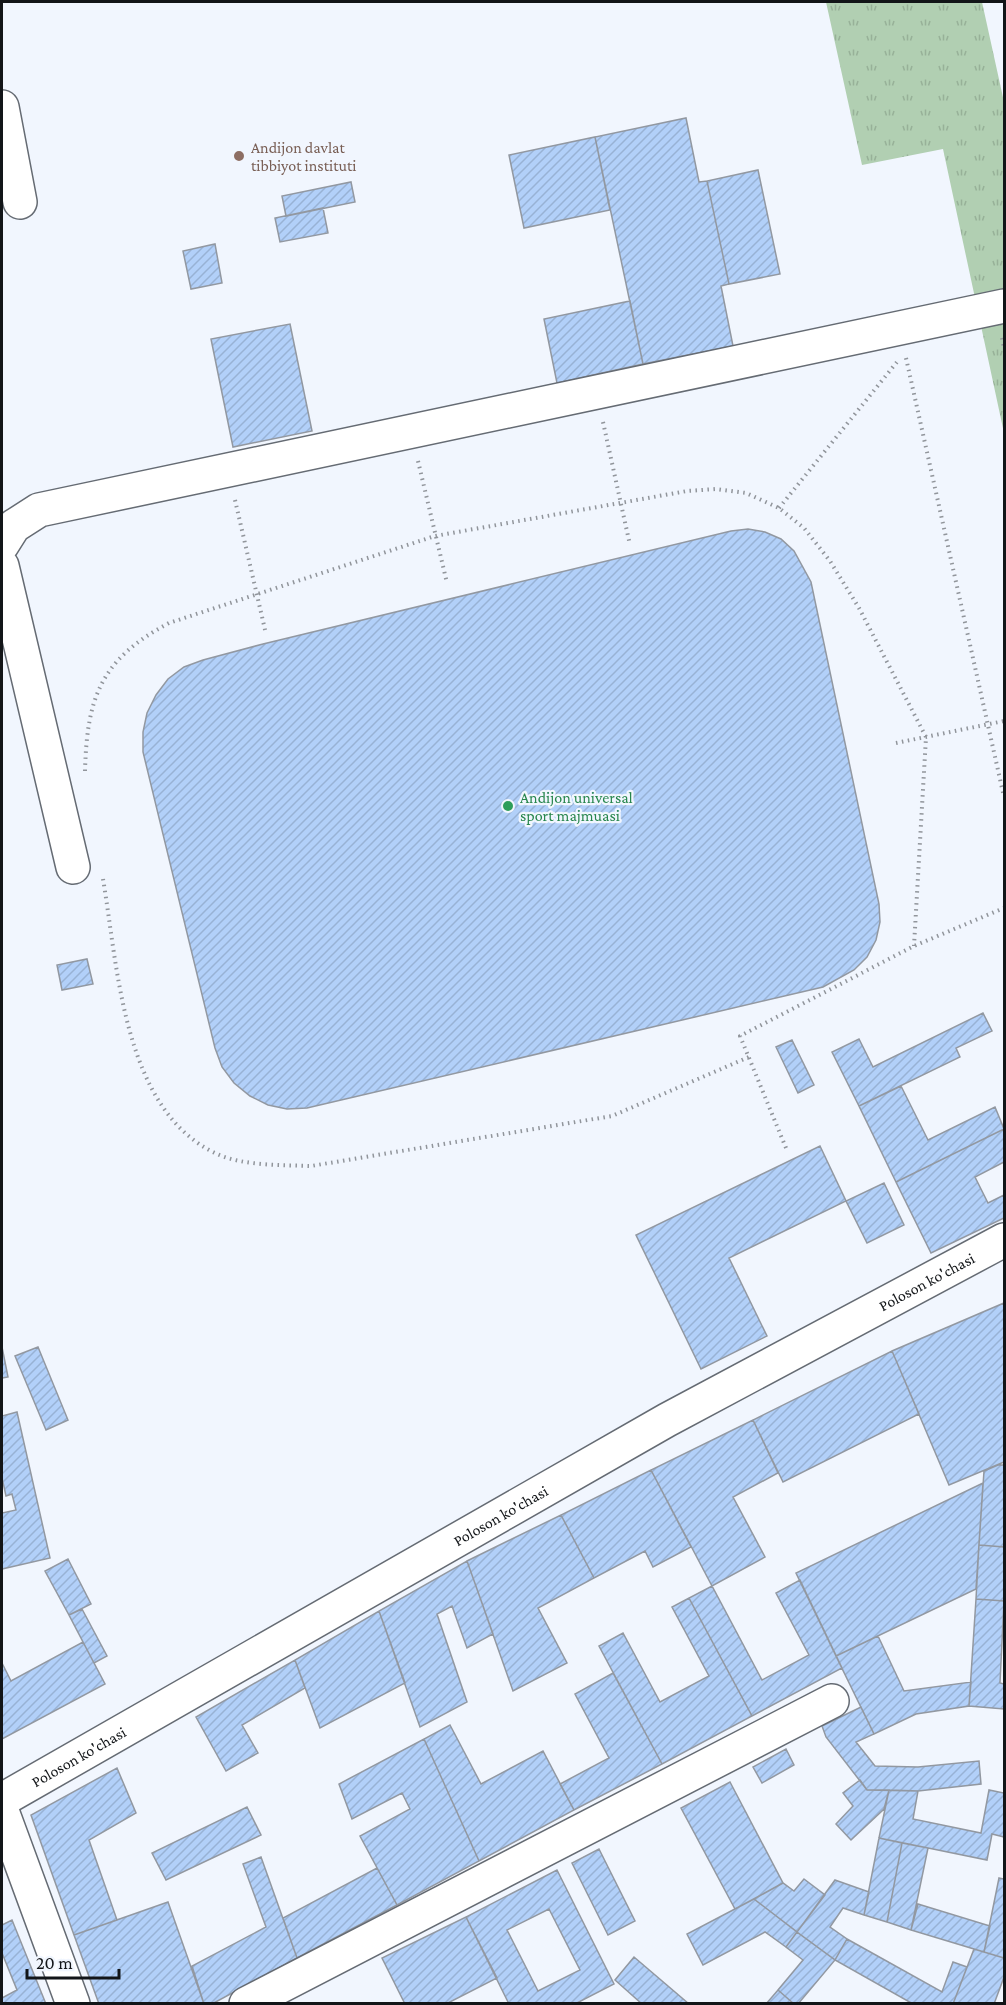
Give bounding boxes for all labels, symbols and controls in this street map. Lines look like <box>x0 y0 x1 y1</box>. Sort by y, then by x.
place label: Andijon davlat tibbiyot instituti <box>251 139 356 175</box>
marker: Andijon davlat tibbiyot instituti <box>232 149 246 163</box>
place label: Andijon universal sport majmuasi <box>520 789 633 825</box>
marker: Andijon universal sport majmuasi <box>501 799 515 813</box>
street label: Poloson ko'chasi <box>876 1249 977 1314</box>
street label: Poloson ko'chasi <box>450 1482 551 1549</box>
street label: Poloson ko'chasi <box>29 1723 129 1790</box>
scale bar <box>27 1942 118 1980</box>
text: 20 m <box>36 1953 73 1973</box>

